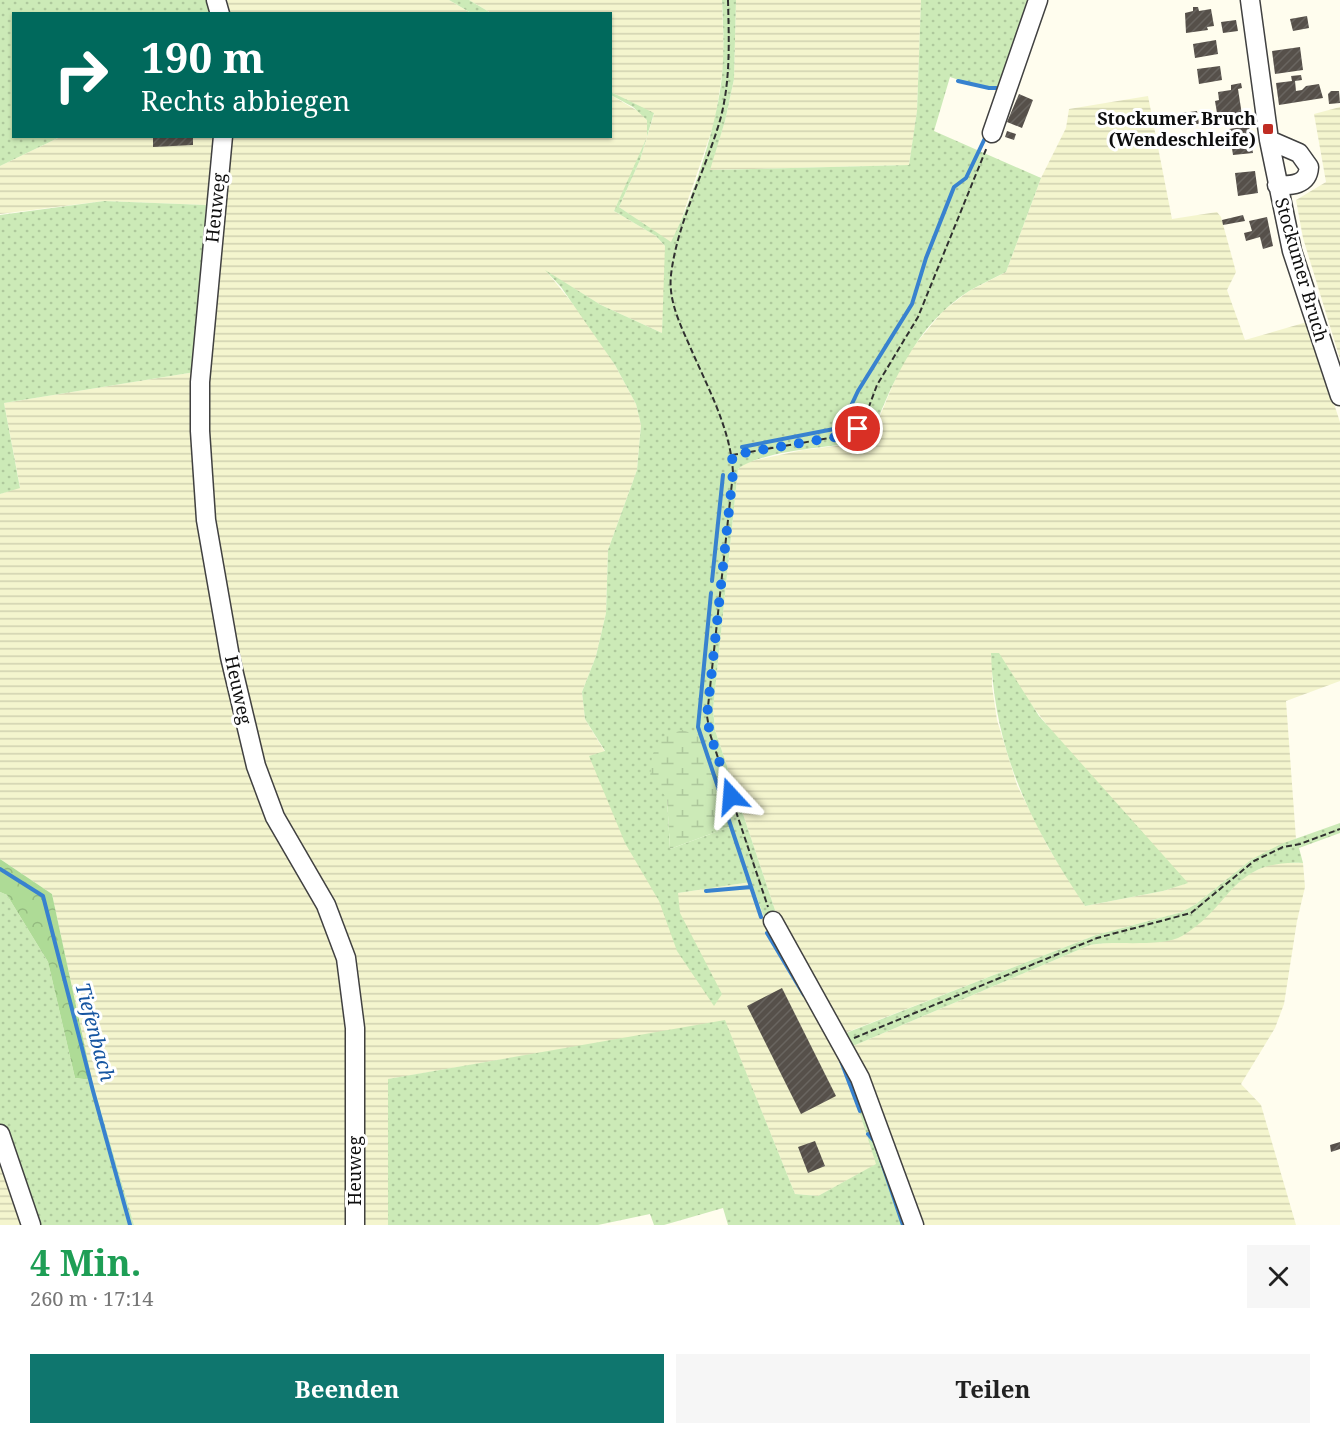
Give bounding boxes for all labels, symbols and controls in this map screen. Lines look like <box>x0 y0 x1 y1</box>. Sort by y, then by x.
text: 190 m <box>141 28 265 85</box>
icon: right <box>42 36 120 114</box>
text: Rechts abbiegen <box>141 82 350 119</box>
place label: Stockumer Bruch (Wendeschleife) <box>1097 106 1256 151</box>
marker: Stockumer Bruch (Wendeschleife) <box>1261 122 1275 136</box>
street label: Heuweg <box>199 171 231 244</box>
street label: Stockumer Bruch <box>1270 195 1334 345</box>
pin <box>832 403 883 454</box>
icon: arrive <box>841 412 874 445</box>
street label: Heuweg <box>220 653 258 727</box>
position arrow <box>699 764 763 828</box>
water label: Tiefenbach <box>69 980 122 1084</box>
street label: Heuweg <box>342 1136 366 1206</box>
text: 4 Min. <box>30 1238 141 1287</box>
button: close <box>1247 1245 1310 1308</box>
text: 260 m · 17:14 <box>30 1285 153 1312</box>
button: Beenden <box>30 1354 664 1423</box>
button: Teilen <box>676 1354 1310 1423</box>

